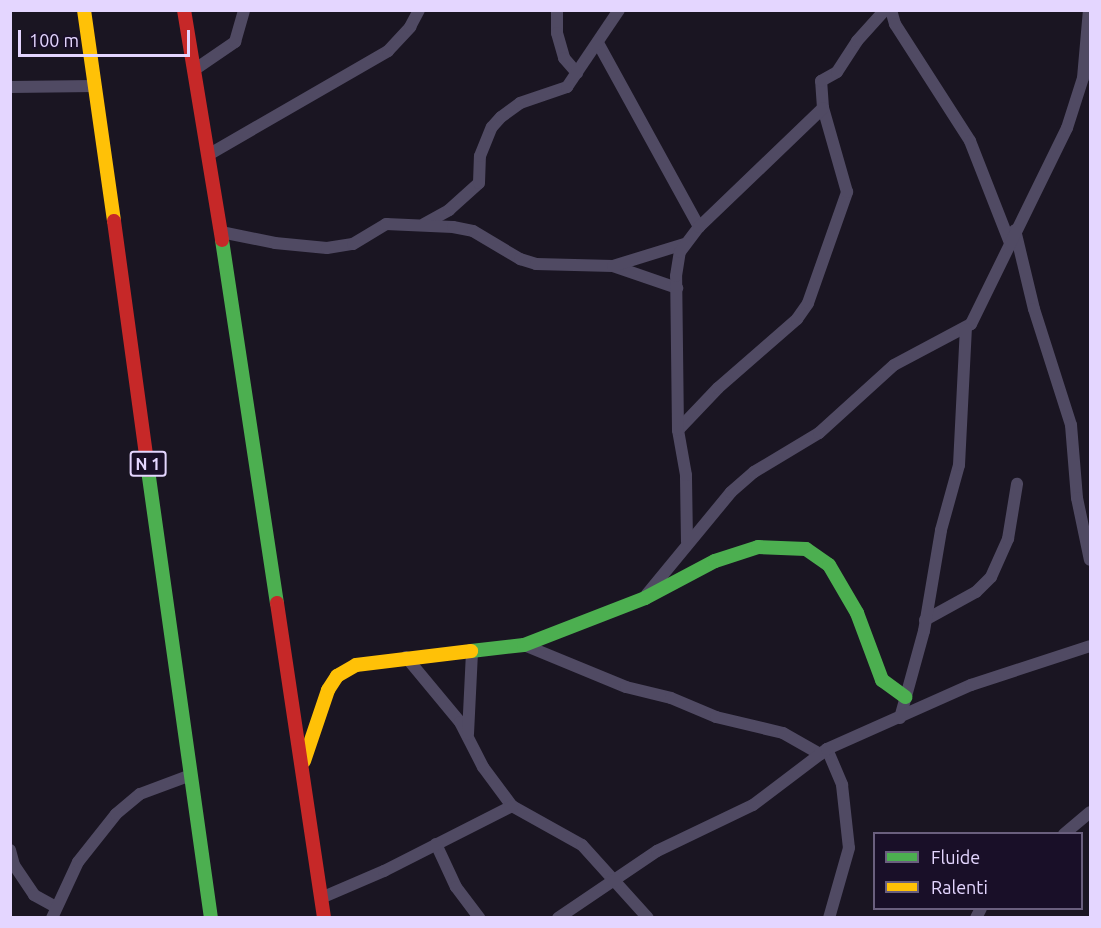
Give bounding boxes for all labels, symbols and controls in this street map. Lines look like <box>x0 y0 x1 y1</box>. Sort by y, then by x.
scale bar <box>21 18 194 56</box>
text: 100 m <box>29 30 79 50</box>
road number: N 1 <box>128 451 168 477</box>
legend <box>873 832 1083 910</box>
text: Fluide <box>931 847 980 867</box>
text: Ralenti <box>931 877 988 897</box>

